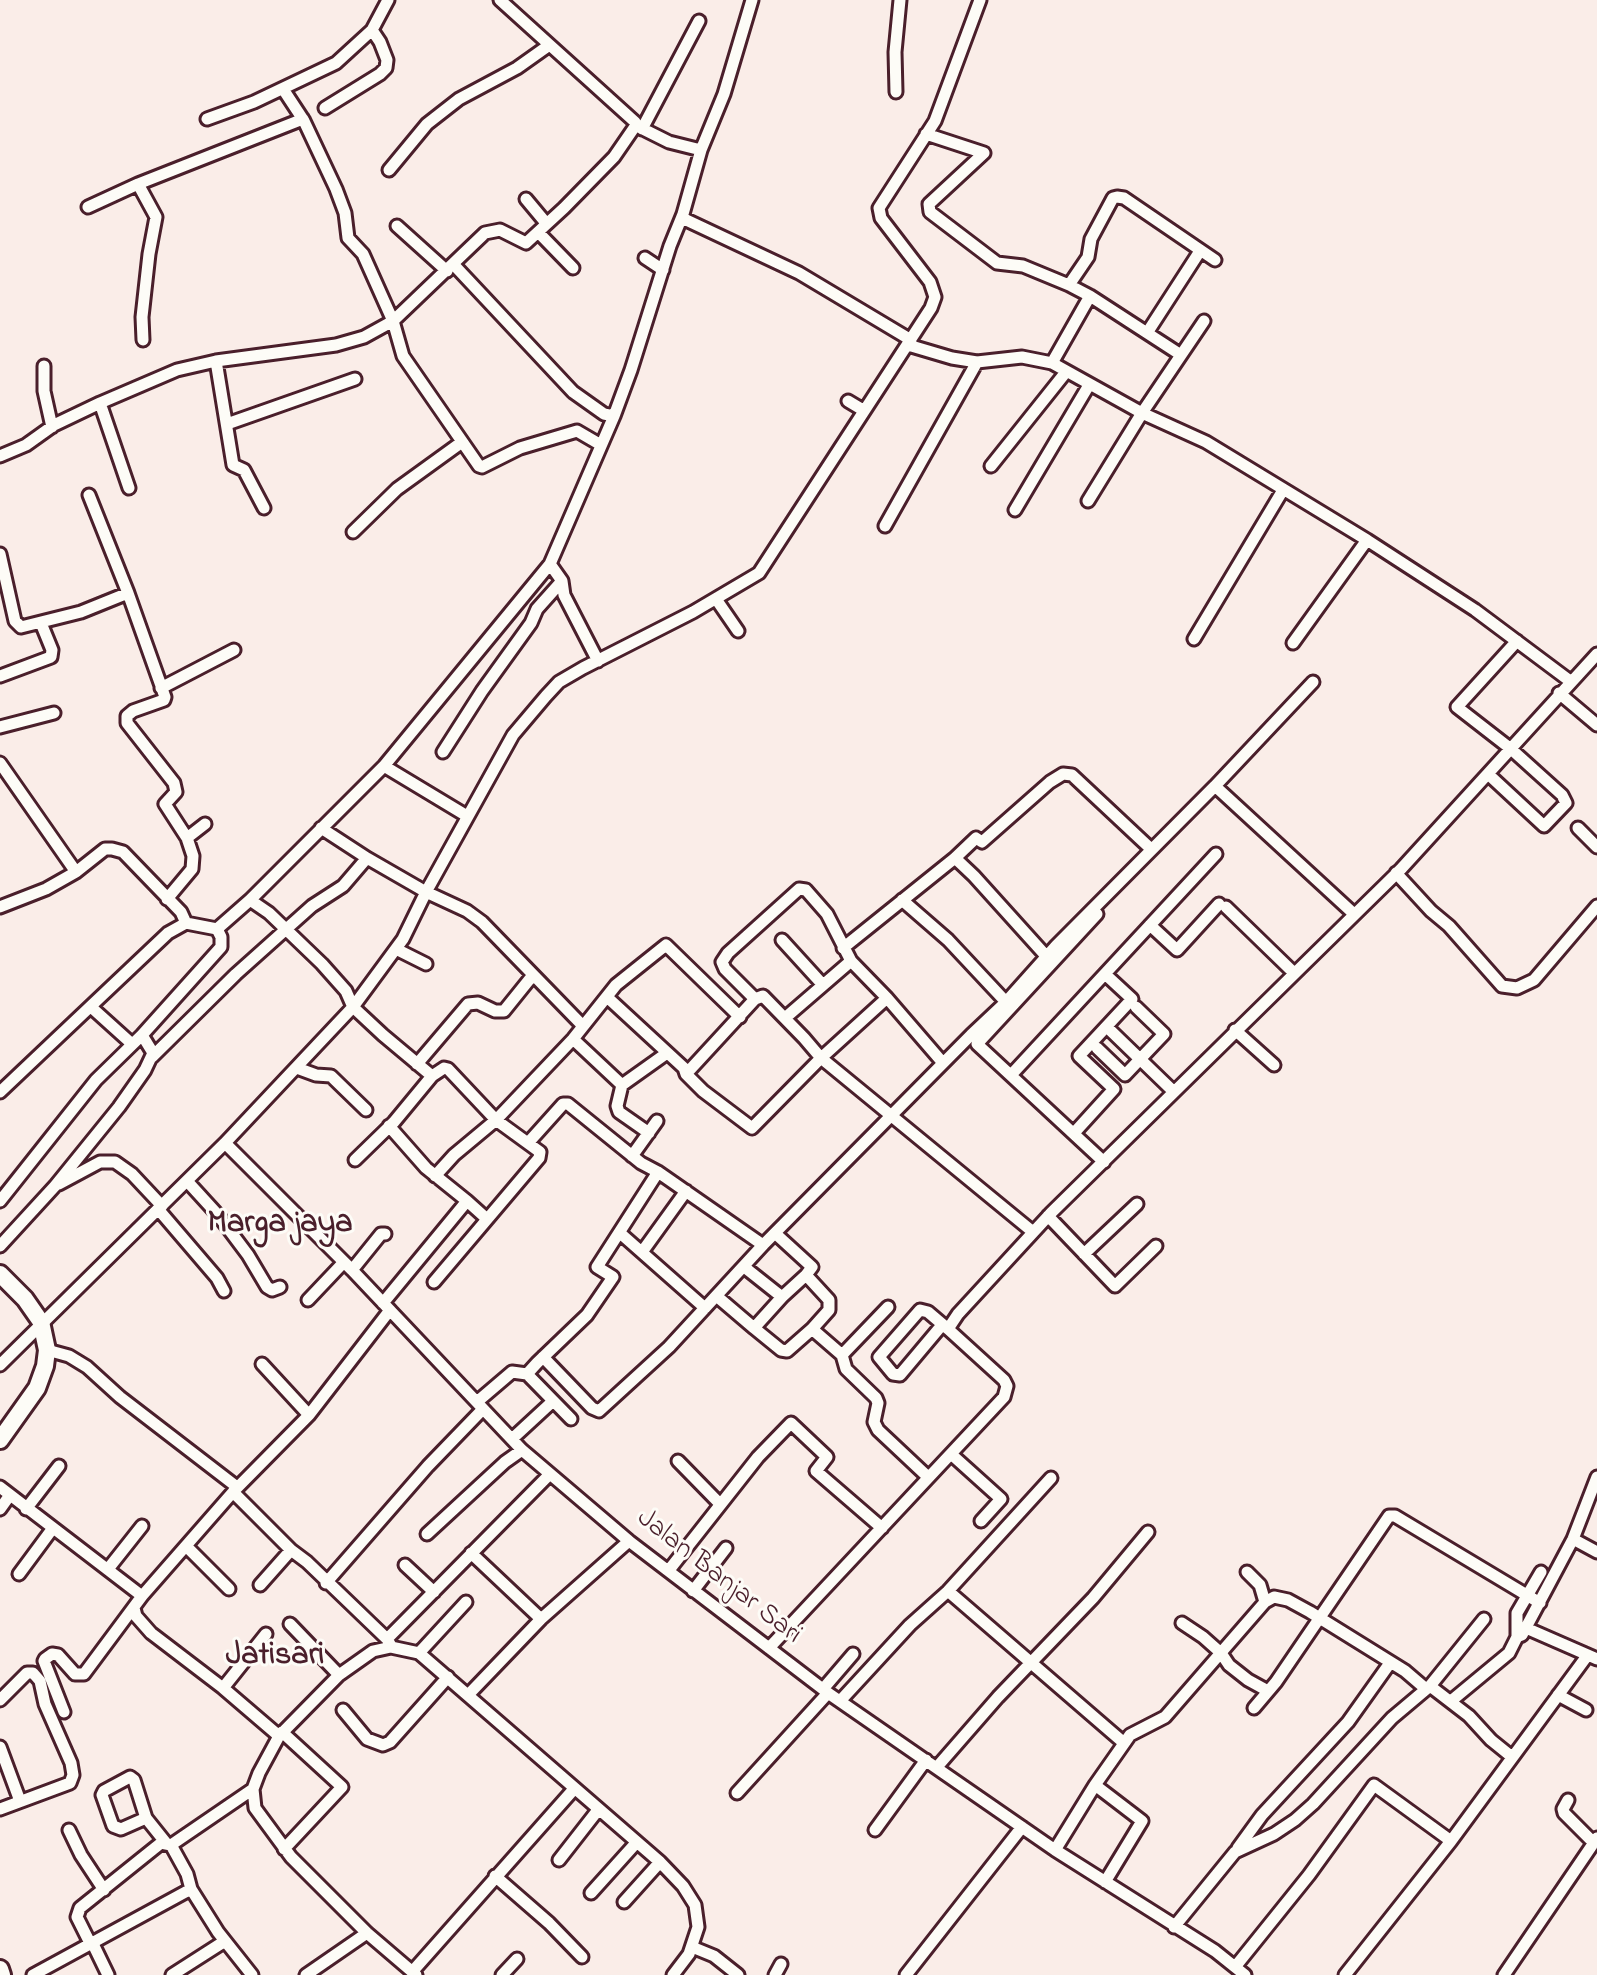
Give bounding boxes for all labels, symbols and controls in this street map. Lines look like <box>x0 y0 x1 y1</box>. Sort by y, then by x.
district label: Marga jaya <box>207 1207 353 1245</box>
street label: Jalan Banjar Sari <box>629 1503 807 1653</box>
district label: Jatisari <box>226 1639 324 1677</box>

